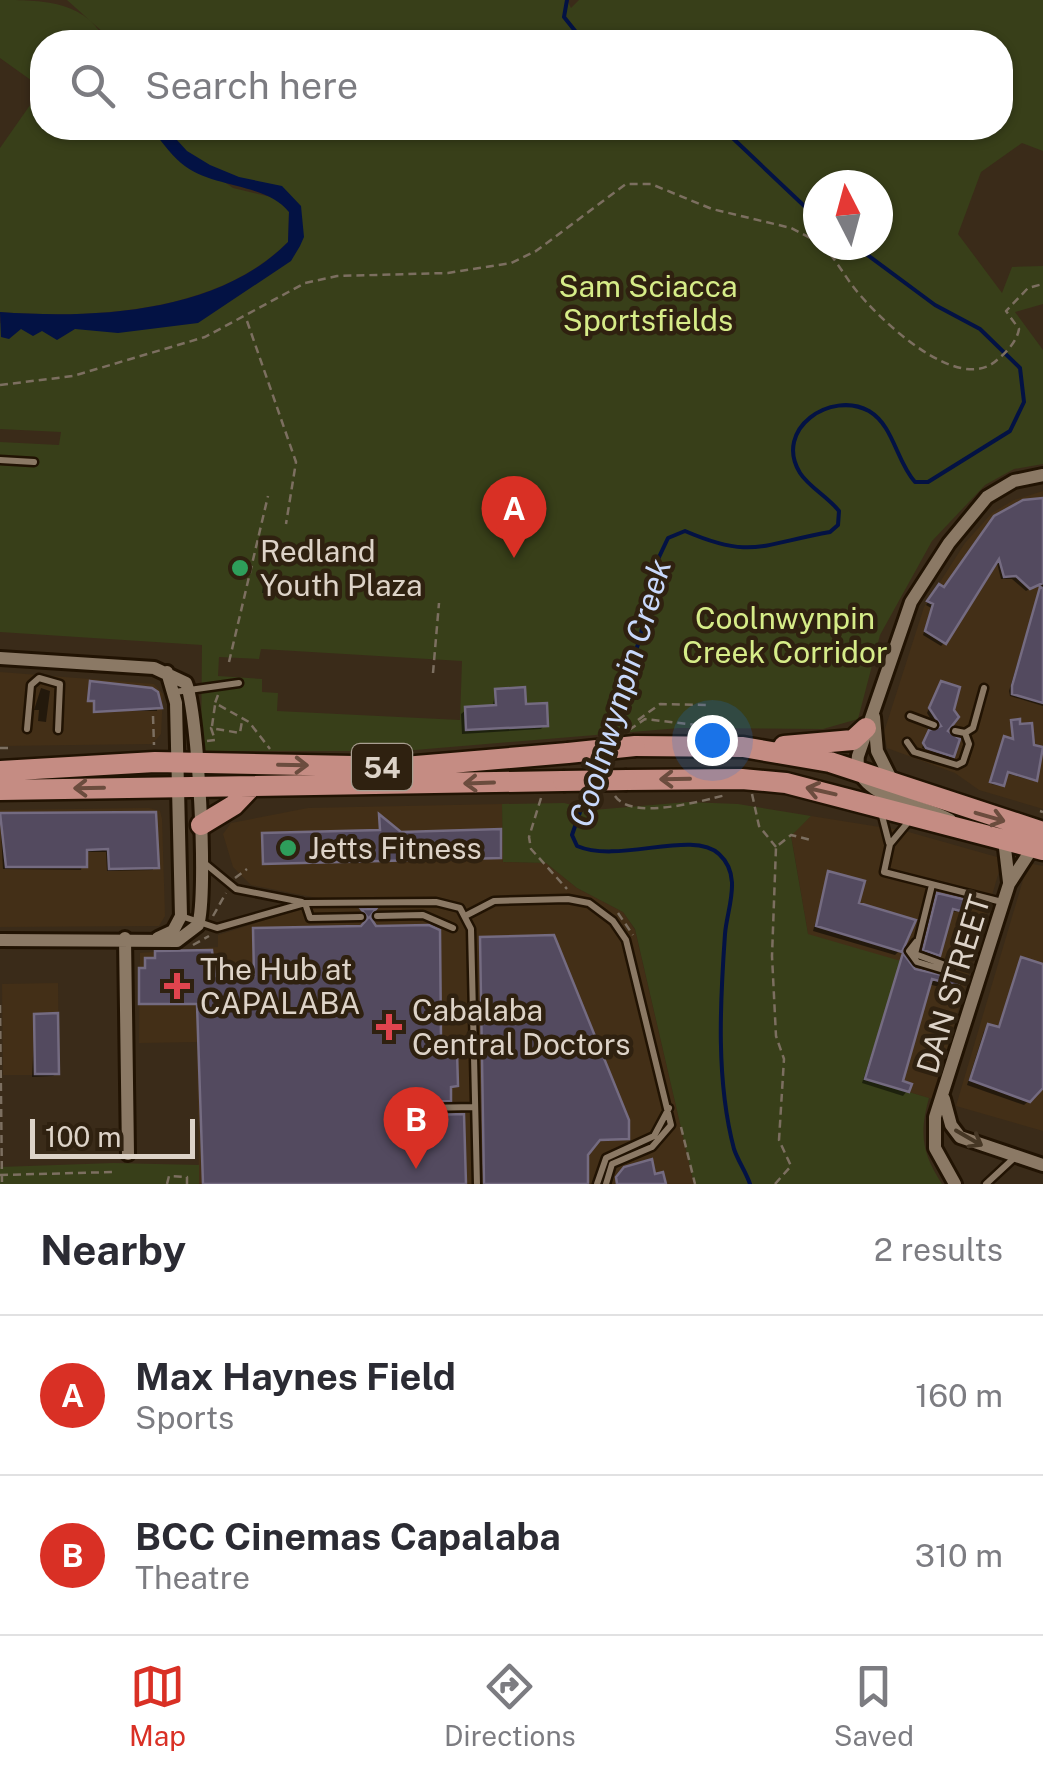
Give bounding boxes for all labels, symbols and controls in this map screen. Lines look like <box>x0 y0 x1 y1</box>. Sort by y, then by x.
search box <box>30 30 1013 140</box>
icon: search <box>65 58 120 113</box>
text: Search here <box>145 63 358 108</box>
north arrow <box>803 170 893 260</box>
park label: Sam Sciacca Sportsfields <box>559 268 737 338</box>
pin: A <box>482 476 546 558</box>
place label: Redland Youth Plaza <box>260 533 423 603</box>
water label: Coolnwynpin Creek <box>562 554 679 831</box>
marker: Redland Youth Plaza <box>229 557 251 579</box>
park label: Coolnwynpin Creek Corridor <box>682 600 888 670</box>
your location <box>687 715 738 766</box>
road number: 54 <box>352 744 412 790</box>
one-way arrow <box>276 756 308 775</box>
one-way arrow <box>659 769 691 788</box>
one-way arrow <box>463 773 495 792</box>
one-way arrow <box>74 778 106 798</box>
one-way arrow <box>806 781 838 799</box>
one-way arrow <box>974 809 1006 827</box>
place label: Jetts Fitness <box>308 830 482 866</box>
marker: Jetts Fitness <box>277 837 299 859</box>
street label: DAN STREET <box>909 890 997 1078</box>
place label: The Hub at CAPALABA <box>200 951 361 1021</box>
marker: The Hub at CAPALABA <box>164 973 190 999</box>
place label: Cabalaba Central Doctors <box>412 992 631 1062</box>
marker: Cabalaba Central Doctors <box>376 1014 402 1040</box>
pin: B <box>384 1086 448 1169</box>
scale bar <box>30 1114 195 1158</box>
text: 100 m <box>45 1120 122 1153</box>
one-way arrow <box>954 1129 983 1149</box>
text: Nearby <box>40 1225 186 1274</box>
text: 2 results <box>874 1231 1003 1268</box>
text: Max Haynes Field <box>135 1354 456 1399</box>
text: A <box>61 1377 84 1414</box>
text: 160 m <box>915 1377 1003 1414</box>
text: Sports <box>135 1399 234 1436</box>
text: BCC Cinemas Capalaba <box>135 1514 561 1559</box>
text: B <box>62 1537 83 1574</box>
text: 310 m <box>915 1537 1003 1574</box>
text: Theatre <box>135 1559 250 1596</box>
tab: Map <box>129 1659 186 1752</box>
tab: Directions <box>444 1659 576 1752</box>
tab: Saved <box>834 1659 914 1752</box>

